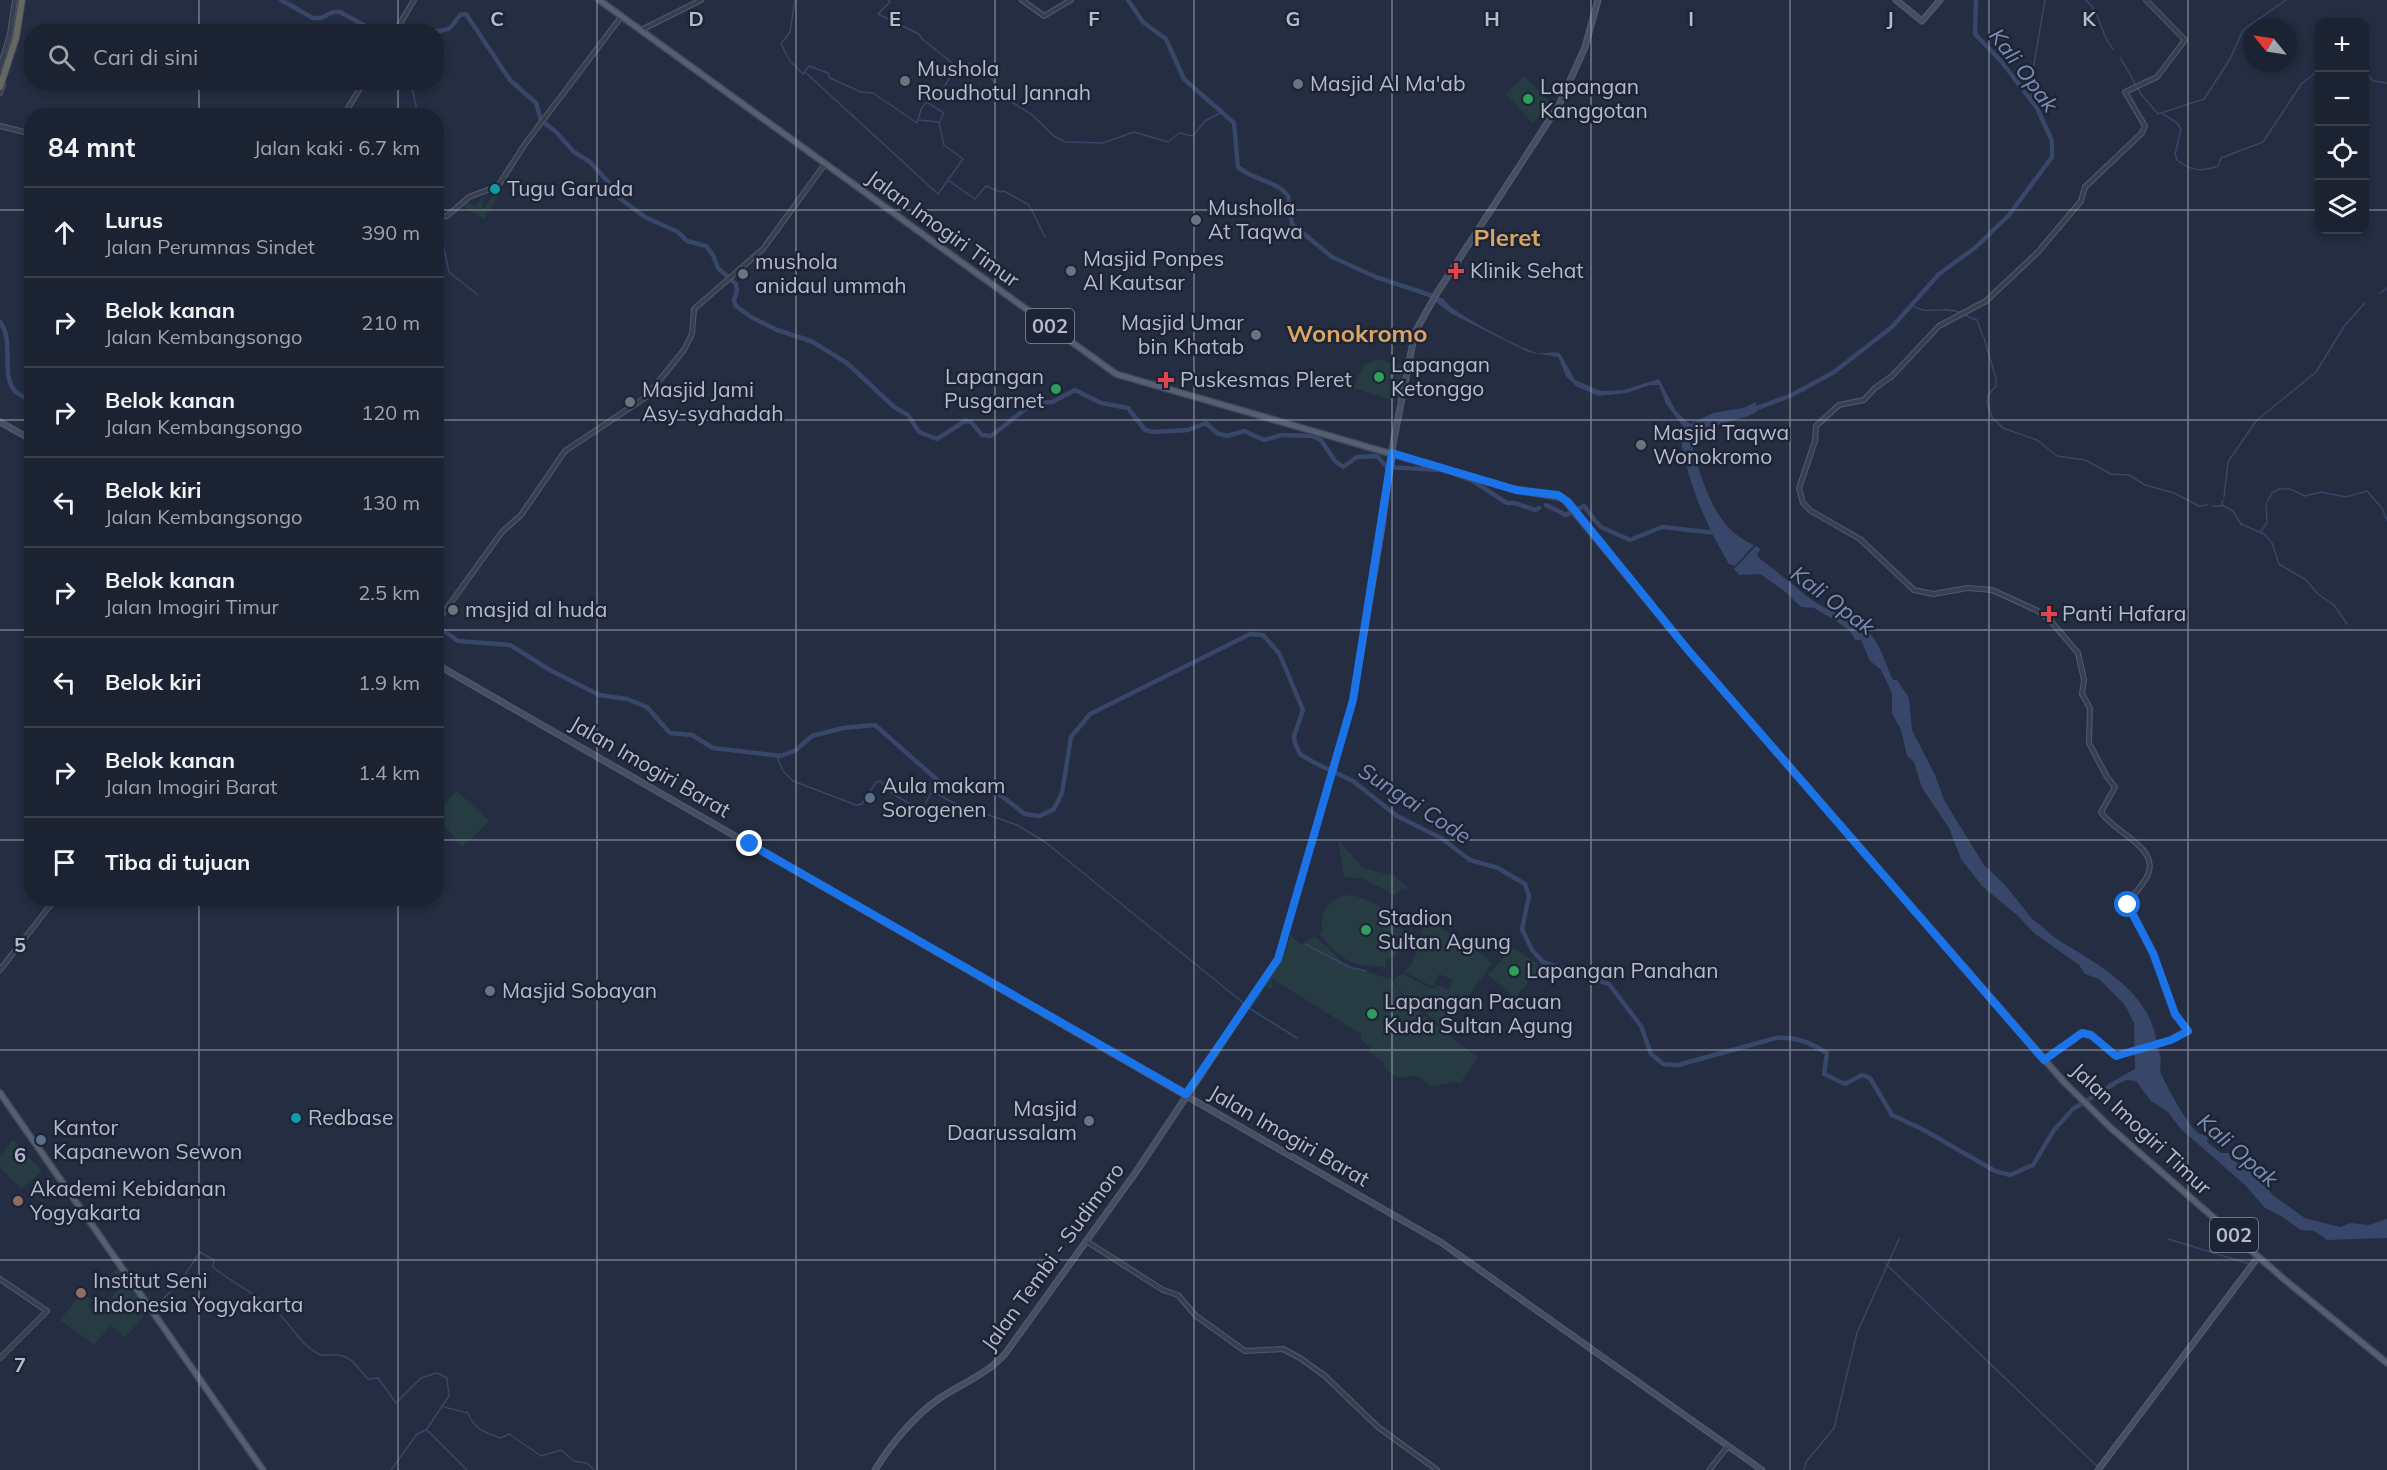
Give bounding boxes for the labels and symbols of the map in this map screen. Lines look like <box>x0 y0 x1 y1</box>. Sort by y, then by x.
text: C <box>490 6 504 31</box>
text: D <box>688 6 704 31</box>
text: E <box>889 6 901 31</box>
text: F <box>1088 6 1100 31</box>
text: G <box>1286 6 1300 31</box>
text: H <box>1484 6 1500 31</box>
text: I <box>1688 6 1694 31</box>
text: J <box>1886 6 1894 31</box>
text: K <box>2082 6 2096 31</box>
north arrow <box>2243 18 2297 72</box>
water label: Kali Opak <box>1983 22 2065 118</box>
place label: Mushola Roudhotul Jannah <box>917 55 1091 105</box>
place label: Masjid Al Ma'ab <box>1310 70 1465 96</box>
place label: Lapangan Kanggotan <box>1540 73 1648 123</box>
marker: Mushola Roudhotul Jannah <box>898 74 912 88</box>
marker: Masjid Al Ma'ab <box>1291 77 1305 91</box>
marker: Lapangan Kanggotan <box>1521 92 1535 106</box>
street label: Jalan Imogiri Timur <box>862 164 1025 293</box>
place label: Tugu Garuda <box>507 175 633 201</box>
marker: Tugu Garuda <box>488 182 502 196</box>
place label: Musholla At Taqwa <box>1208 194 1303 244</box>
marker: Musholla At Taqwa <box>1189 213 1203 227</box>
district label: Pleret <box>1474 222 1540 252</box>
place label: Masjid Ponpes Al Kautsar <box>1083 245 1224 295</box>
place label: mushola anidaul ummah <box>755 248 907 298</box>
place label: Klinik Sehat <box>1470 257 1584 283</box>
marker: Klinik Sehat <box>1447 262 1465 280</box>
marker: Masjid Ponpes Al Kautsar <box>1064 264 1078 278</box>
marker: mushola anidaul ummah <box>736 267 750 281</box>
road number: 002 <box>1026 309 1074 343</box>
place label: Masjid Umar bin Khatab <box>1121 309 1244 359</box>
district label: Wonokromo <box>1287 318 1427 348</box>
marker: Masjid Umar bin Khatab <box>1249 328 1263 342</box>
place label: Lapangan Ketonggo <box>1391 351 1490 401</box>
place label: Lapangan Pusgarnet <box>944 363 1044 413</box>
place label: Puskesmas Pleret <box>1180 366 1352 392</box>
marker: Lapangan Ketonggo <box>1372 370 1386 384</box>
marker: Puskesmas Pleret <box>1157 371 1175 389</box>
place label: Masjid Jami Asy-syahadah <box>642 376 783 426</box>
marker: Lapangan Pusgarnet <box>1049 382 1063 396</box>
marker: Masjid Jami Asy-syahadah <box>623 395 637 409</box>
place label: Masjid Taqwa Wonokromo <box>1653 419 1789 469</box>
marker: Masjid Taqwa Wonokromo <box>1634 438 1648 452</box>
water label: Kali Opak <box>1785 559 1881 641</box>
place label: masjid al huda <box>465 596 607 622</box>
place label: Panti Hafara <box>2062 600 2186 626</box>
marker: masjid al huda <box>446 603 460 617</box>
marker: Panti Hafara <box>2040 605 2058 623</box>
street label: Jalan Imogiri Barat <box>566 710 735 823</box>
water label: Sungai Code <box>1353 756 1477 850</box>
place label: Aula makam Sorogenen <box>882 772 1005 822</box>
marker: Aula makam Sorogenen <box>863 791 877 805</box>
route end <box>736 830 762 856</box>
route start <box>2114 891 2140 917</box>
place label: Stadion Sultan Agung <box>1378 904 1511 954</box>
marker: Stadion Sultan Agung <box>1359 923 1373 937</box>
text: 5 <box>14 932 26 957</box>
place label: Lapangan Panahan <box>1526 957 1718 983</box>
marker: Lapangan Panahan <box>1507 964 1521 978</box>
place label: Masjid Sobayan <box>502 977 657 1003</box>
marker: Masjid Sobayan <box>483 984 497 998</box>
place label: Lapangan Pacuan Kuda Sultan Agung <box>1384 988 1573 1038</box>
marker: Lapangan Pacuan Kuda Sultan Agung <box>1365 1007 1379 1021</box>
street label: Jalan Imogiri Timur <box>2066 1057 2218 1200</box>
street label: Jalan Imogiri Barat <box>1205 1079 1374 1192</box>
place label: Masjid Daarussalam <box>947 1095 1077 1145</box>
place label: Redbase <box>308 1104 393 1130</box>
water label: Kali Opak <box>2192 1107 2285 1193</box>
marker: Redbase <box>289 1111 303 1125</box>
place label: Kantor Kapanewon Sewon <box>53 1114 242 1164</box>
marker: Masjid Daarussalam <box>1082 1114 1096 1128</box>
marker: Kantor Kapanewon Sewon <box>34 1133 48 1147</box>
text: 6 <box>14 1142 26 1167</box>
street label: Jalan Tembi - Sudimoro <box>975 1157 1129 1356</box>
place label: Akademi Kebidanan Yogyakarta <box>29 1175 226 1225</box>
marker: Akademi Kebidanan Yogyakarta <box>11 1194 25 1208</box>
road number: 002 <box>2210 1218 2258 1252</box>
place label: Institut Seni Indonesia Yogyakarta <box>93 1267 303 1317</box>
marker: Institut Seni Indonesia Yogyakarta <box>74 1286 88 1300</box>
text: 7 <box>14 1352 26 1377</box>

